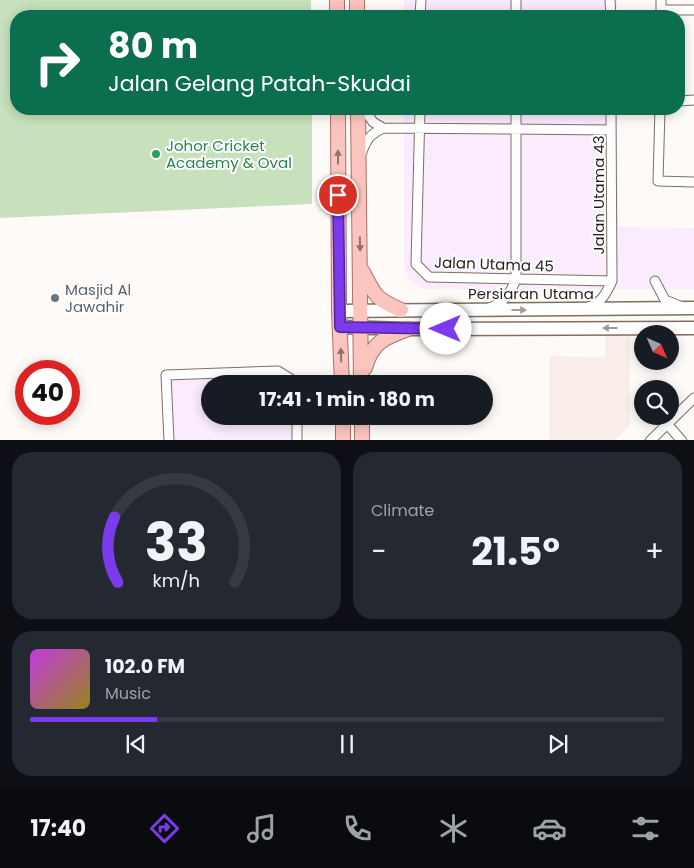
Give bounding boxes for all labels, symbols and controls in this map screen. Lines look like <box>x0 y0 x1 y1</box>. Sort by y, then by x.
text: 80 m <box>108 21 198 70</box>
icon: right <box>25 30 90 95</box>
text: Jalan Gelang Patah-Skudai <box>108 68 411 99</box>
place label: Johor Cricket Academy & Oval <box>166 135 292 173</box>
street label: Jalan Utama 43 <box>588 135 609 255</box>
marker: Johor Cricket Academy & Oval <box>150 148 162 160</box>
one-way arrow <box>334 149 342 165</box>
pin <box>317 174 359 216</box>
icon: arrive <box>324 181 352 209</box>
one-way arrow <box>356 236 364 252</box>
street label: Jalan Utama 45 <box>434 251 554 277</box>
place label: Masjid Al Jawahir <box>65 279 131 317</box>
street label: Persiaran Utama <box>468 283 594 304</box>
marker: Masjid Al Jawahir <box>49 292 61 304</box>
position arrow <box>419 302 471 354</box>
one-way arrow <box>512 306 528 314</box>
one-way arrow <box>602 324 618 332</box>
north arrow <box>634 325 679 370</box>
map controls <box>634 325 679 425</box>
one-way arrow <box>337 347 345 363</box>
speed limit sign: 40 <box>15 360 80 425</box>
button: search <box>634 380 679 425</box>
text: 17:41 · 1 min · 180 m <box>259 386 435 413</box>
text: Climate <box>371 499 434 522</box>
text: 33 <box>145 506 208 579</box>
text: 21.5° <box>471 525 560 578</box>
text: − <box>371 532 386 571</box>
text: + <box>645 532 664 571</box>
text: km/h <box>153 568 200 593</box>
text: 102.0 FM <box>105 653 185 680</box>
text: Music <box>105 682 151 705</box>
icon: previous <box>122 730 150 758</box>
icon: pause <box>333 730 361 758</box>
icon: next <box>544 730 572 758</box>
icon: directions <box>147 811 182 846</box>
icon: music <box>244 811 279 846</box>
icon: phone <box>340 811 375 846</box>
icon: climate <box>436 811 471 846</box>
icon: car <box>532 811 567 846</box>
icon: filters <box>628 811 663 846</box>
text: 17:40 <box>31 813 86 844</box>

